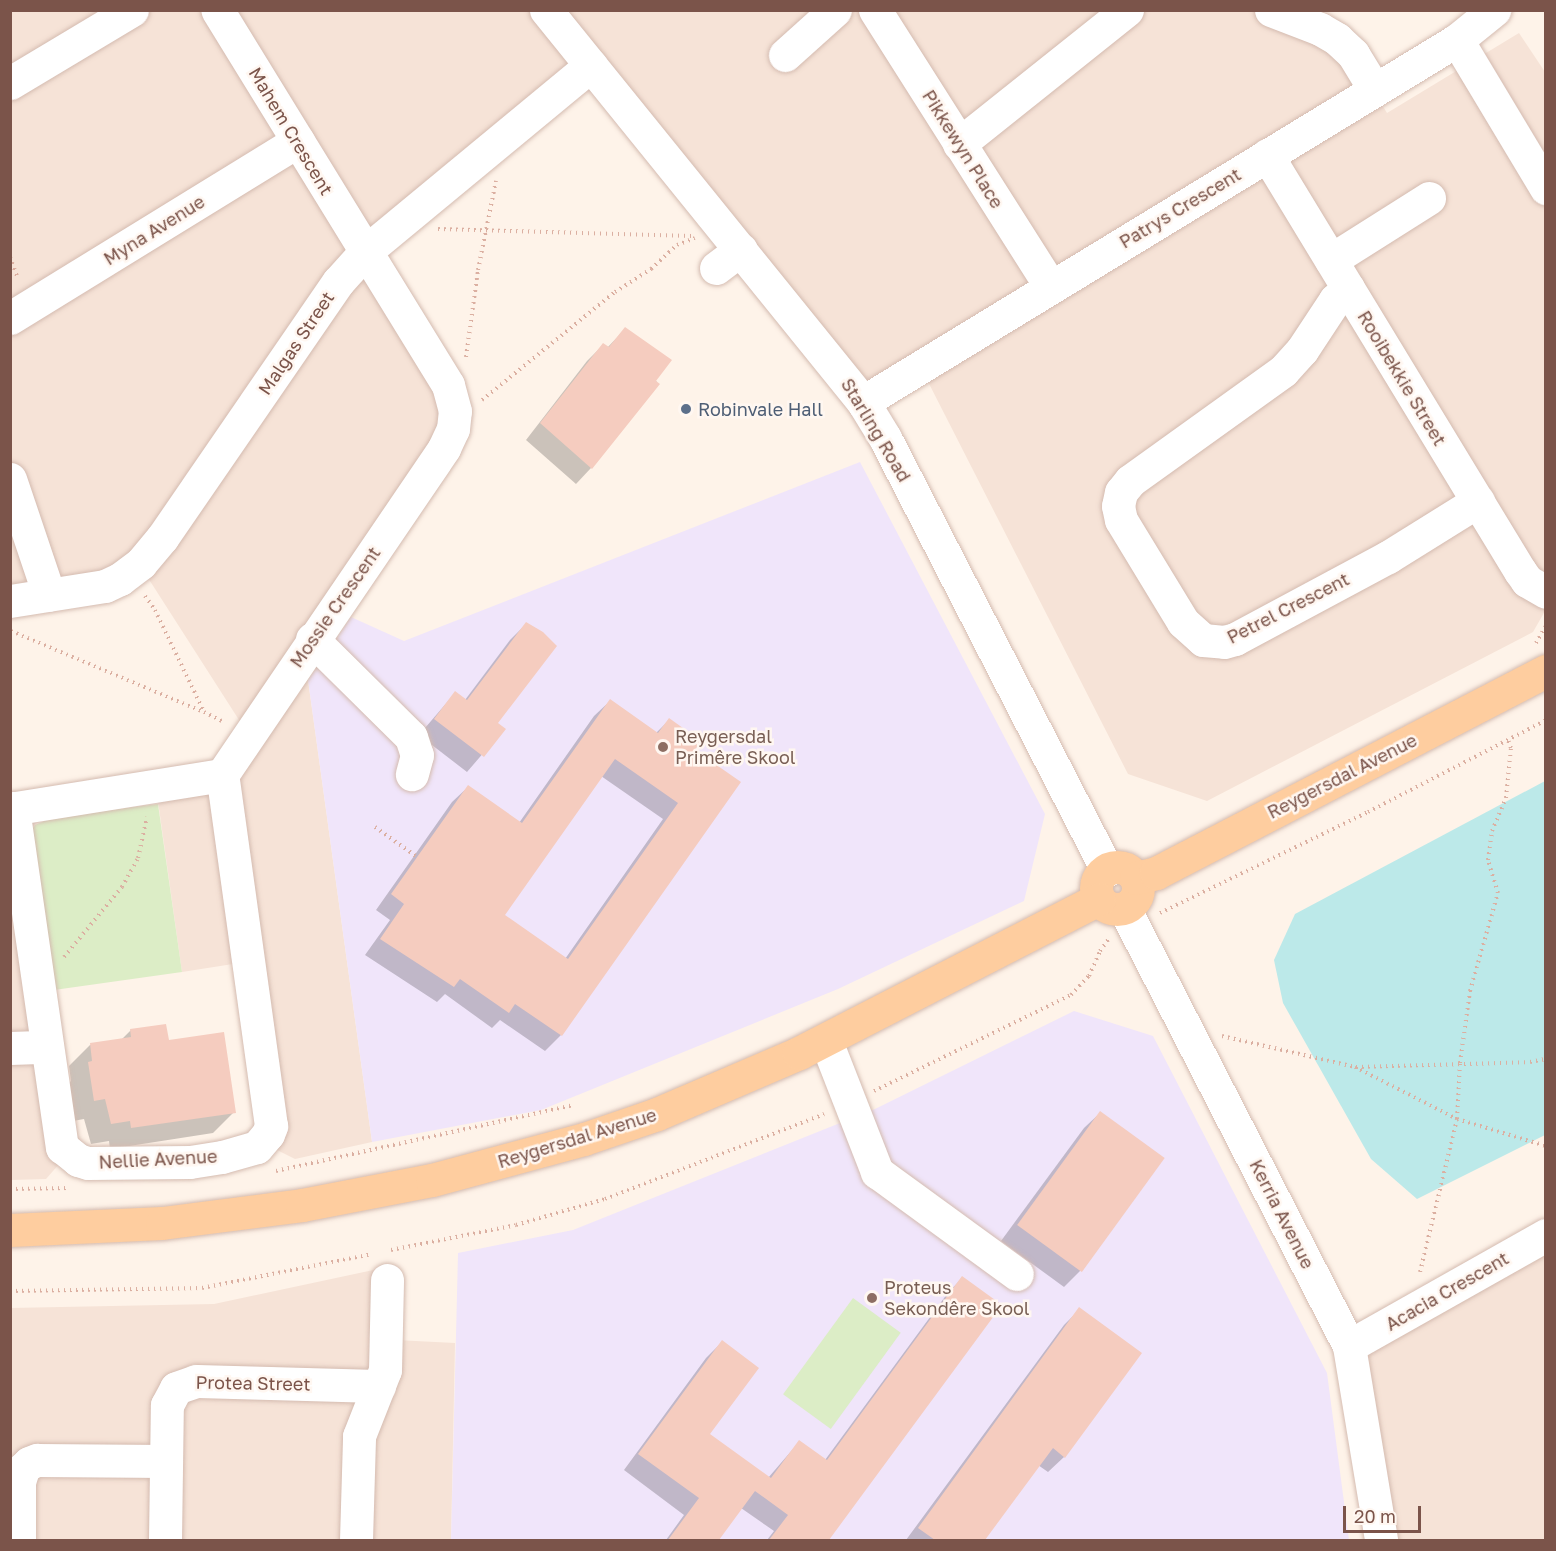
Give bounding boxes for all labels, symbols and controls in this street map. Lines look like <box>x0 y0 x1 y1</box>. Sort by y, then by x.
street label: Mahem Crescent <box>244 63 338 199</box>
street label: Pikkewyn Place <box>918 86 1008 212</box>
street label: Patrys Crescent <box>1115 163 1245 253</box>
street label: Myna Avenue <box>100 190 208 270</box>
street label: Malgas Street <box>254 287 338 399</box>
street label: Rooibekkie Street <box>1353 307 1451 449</box>
street label: Starling Road <box>837 374 915 486</box>
place label: Robinvale Hall <box>698 398 823 420</box>
marker: Robinvale Hall <box>679 402 693 416</box>
street label: Mossie Crescent <box>285 542 385 672</box>
street label: Petrel Crescent <box>1223 568 1353 648</box>
place label: Reygersdal Primêre Skool <box>675 726 795 768</box>
street label: Reygersdal Avenue <box>1264 729 1420 823</box>
marker: Reygersdal Primêre Skool <box>656 740 670 754</box>
street label: Reygersdal Avenue <box>495 1104 659 1172</box>
street label: Nellie Avenue <box>98 1145 218 1173</box>
street label: Kerria Avenue <box>1245 1156 1319 1272</box>
street label: Acacia Crescent <box>1382 1247 1512 1335</box>
place label: Proteus Sekondêre Skool <box>884 1277 1030 1320</box>
marker: Proteus Sekondêre Skool <box>865 1291 879 1305</box>
street label: Protea Street <box>195 1371 311 1395</box>
scale bar <box>1346 1494 1424 1532</box>
text: 20 m <box>1354 1505 1396 1527</box>

